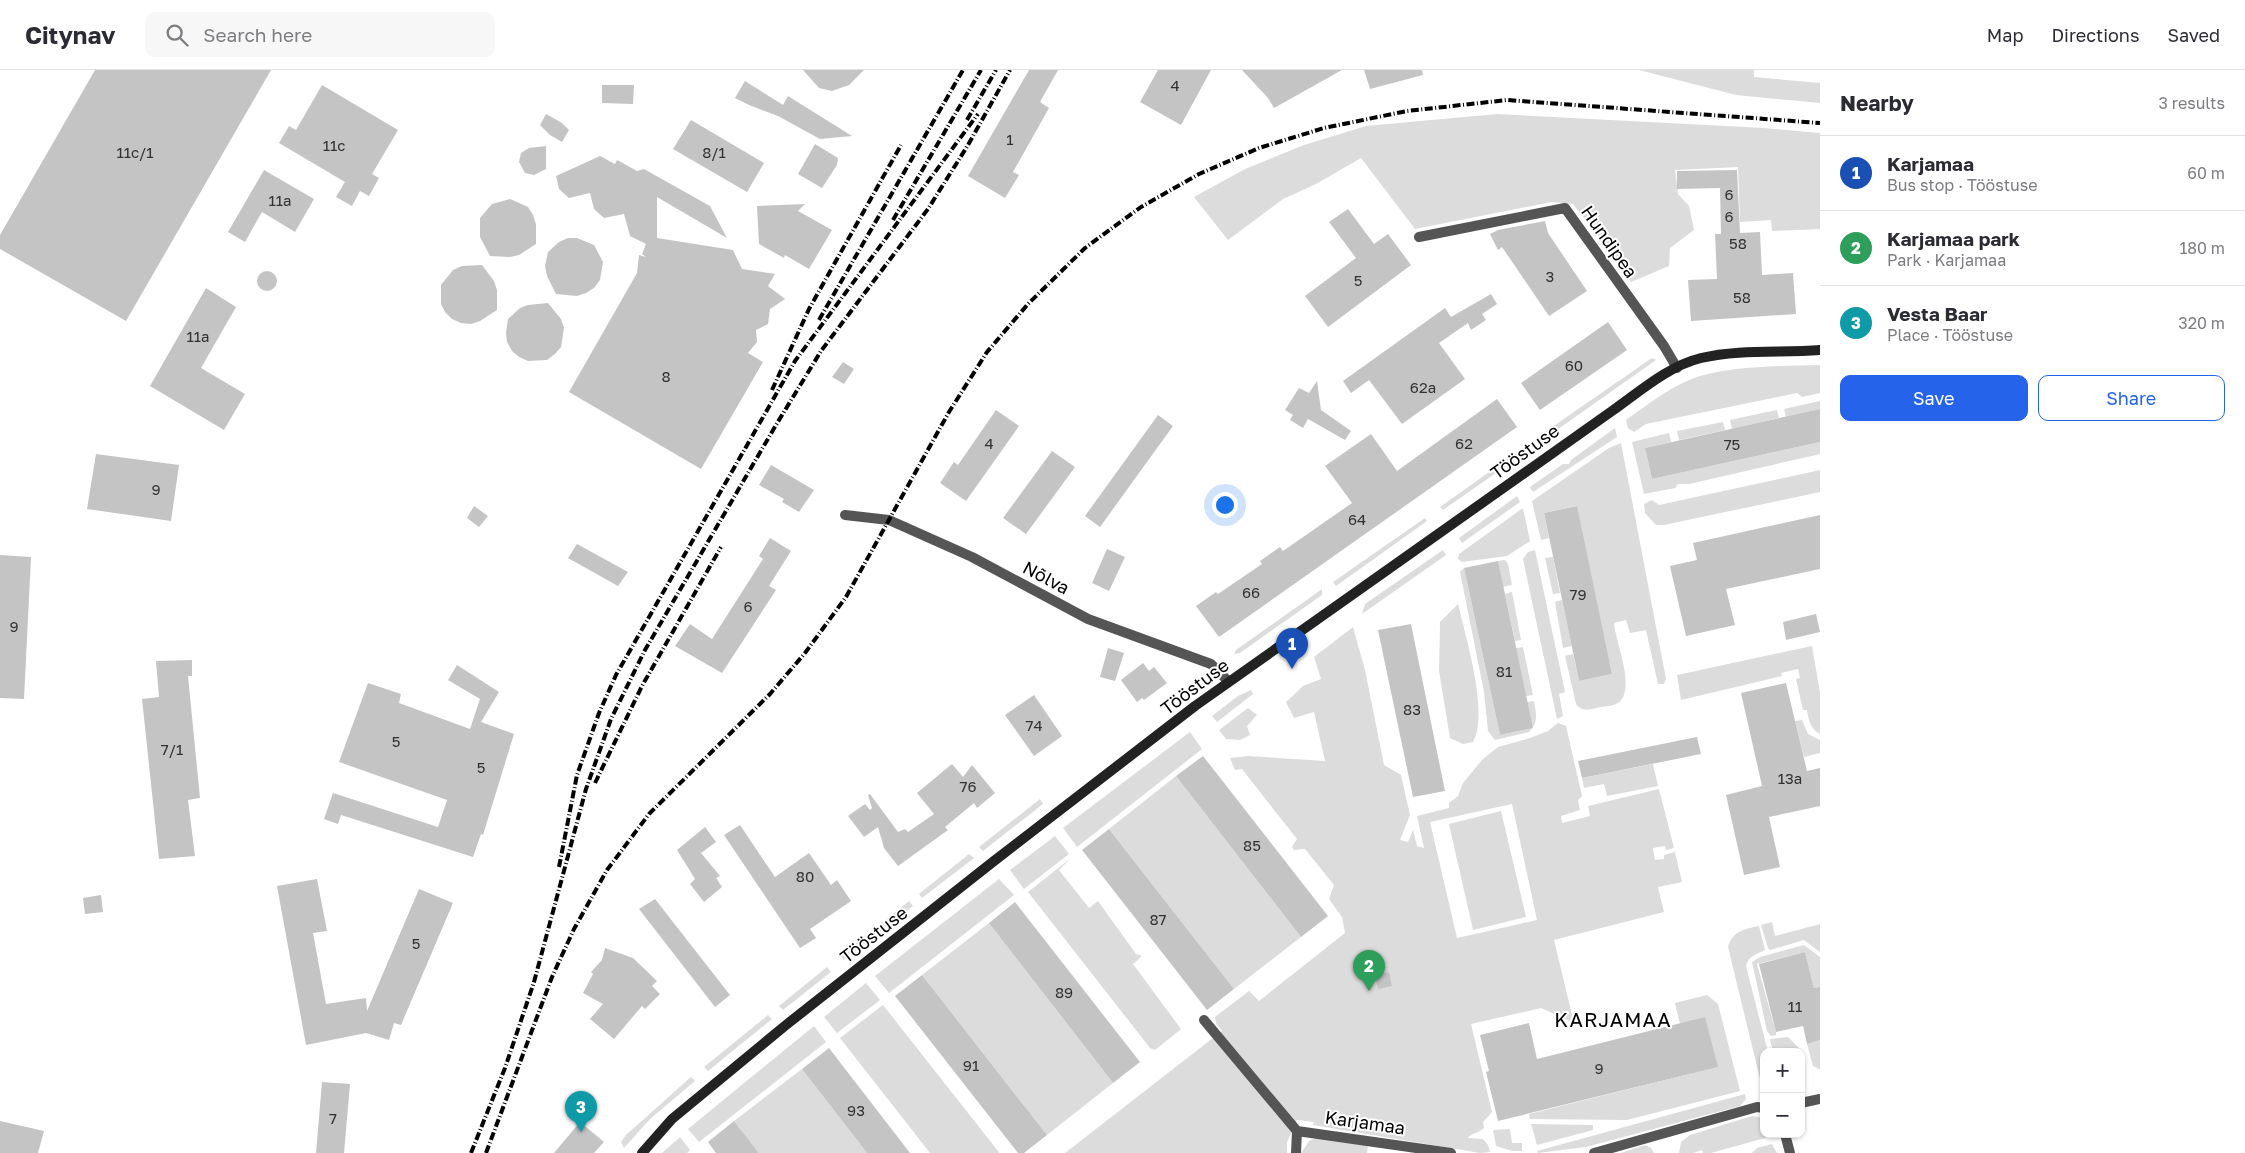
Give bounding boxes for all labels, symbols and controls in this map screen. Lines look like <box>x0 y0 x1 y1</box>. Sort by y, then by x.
search box <box>145 12 495 57</box>
text: Citynav <box>25 20 115 49</box>
icon: search <box>163 21 191 49</box>
text: Search here <box>203 23 312 46</box>
text: Map <box>1987 24 2023 46</box>
text: Directions <box>2051 24 2139 46</box>
text: Saved <box>2167 24 2220 46</box>
house number: 4 <box>1170 76 1180 94</box>
text: Nearby <box>1840 90 1914 116</box>
text: 3 results <box>2158 93 2225 113</box>
house number: 1 <box>1006 130 1014 148</box>
house number: 11c <box>323 136 345 154</box>
house number: 11c/1 <box>116 143 154 161</box>
house number: 8/1 <box>702 143 726 161</box>
text: Karjamaa <box>1887 152 1974 175</box>
text: 1 <box>1852 163 1860 183</box>
text: 60 m <box>2187 163 2225 183</box>
text: Bus stop · Tööstuse <box>1887 175 2037 195</box>
house number: 6 <box>1724 185 1734 203</box>
house number: 11a <box>268 191 292 209</box>
street label: Hundipea <box>1577 201 1643 282</box>
house number: 6 <box>1724 207 1734 225</box>
text: Karjamaa park <box>1887 227 2020 250</box>
house number: 58 <box>1729 234 1747 252</box>
text: 2 <box>1851 238 1861 258</box>
text: 180 m <box>2179 238 2225 258</box>
text: Park · Karjamaa <box>1887 250 2006 270</box>
house number: 3 <box>1546 267 1554 285</box>
house number: 5 <box>1354 271 1362 289</box>
house number: 58 <box>1733 288 1751 306</box>
text: Vesta Baar <box>1887 302 1987 325</box>
text: 3 <box>1851 313 1861 333</box>
text: 320 m <box>2178 313 2225 333</box>
text: Place · Tööstuse <box>1887 325 2013 345</box>
house number: 11a <box>186 327 210 345</box>
house number: 60 <box>1565 356 1583 374</box>
house number: 8 <box>661 367 671 385</box>
button: Save <box>1840 375 2028 421</box>
button: Share <box>2038 375 2225 421</box>
house number: 62a <box>1410 378 1436 396</box>
street label: Tööstuse <box>1486 419 1563 483</box>
house number: 4 <box>984 434 994 452</box>
house number: 62 <box>1455 434 1473 452</box>
house number: 75 <box>1724 435 1740 453</box>
house number: 9 <box>151 480 161 498</box>
your location <box>1212 492 1238 518</box>
house number: 64 <box>1348 510 1366 528</box>
street label: Nõlva <box>1019 556 1074 598</box>
house number: 66 <box>1242 583 1260 601</box>
house number: 79 <box>1569 585 1587 603</box>
house number: 6 <box>743 597 753 615</box>
house number: 9 <box>9 617 19 635</box>
pin: 1 <box>1276 628 1308 669</box>
street label: Tööstuse <box>1156 654 1233 719</box>
house number: 81 <box>1496 662 1512 680</box>
house number: 83 <box>1403 700 1421 718</box>
house number: 74 <box>1025 716 1043 734</box>
house number: 5 <box>392 732 400 750</box>
house number: 7/1 <box>161 740 183 758</box>
house number: 5 <box>477 758 485 776</box>
house number: 13a <box>1778 769 1802 787</box>
house number: 76 <box>959 777 977 795</box>
house number: 85 <box>1243 836 1261 854</box>
house number: 80 <box>796 867 814 885</box>
street label: Tööstuse <box>835 901 911 967</box>
house number: 87 <box>1149 910 1167 928</box>
house number: 5 <box>412 934 420 952</box>
pin: 2 <box>1353 950 1385 991</box>
house number: 89 <box>1055 983 1073 1001</box>
house number: 11 <box>1788 997 1802 1015</box>
district label: KARJAMAA <box>1554 1007 1672 1031</box>
map controls <box>1760 1048 1805 1138</box>
button: + <box>1760 1048 1805 1093</box>
house number: 91 <box>963 1056 979 1074</box>
house number: 9 <box>1594 1059 1604 1077</box>
pin: 3 <box>565 1091 597 1132</box>
button: − <box>1760 1093 1805 1138</box>
house number: 93 <box>847 1101 865 1119</box>
street label: Karjamaa <box>1324 1106 1407 1139</box>
house number: 7 <box>329 1109 337 1127</box>

